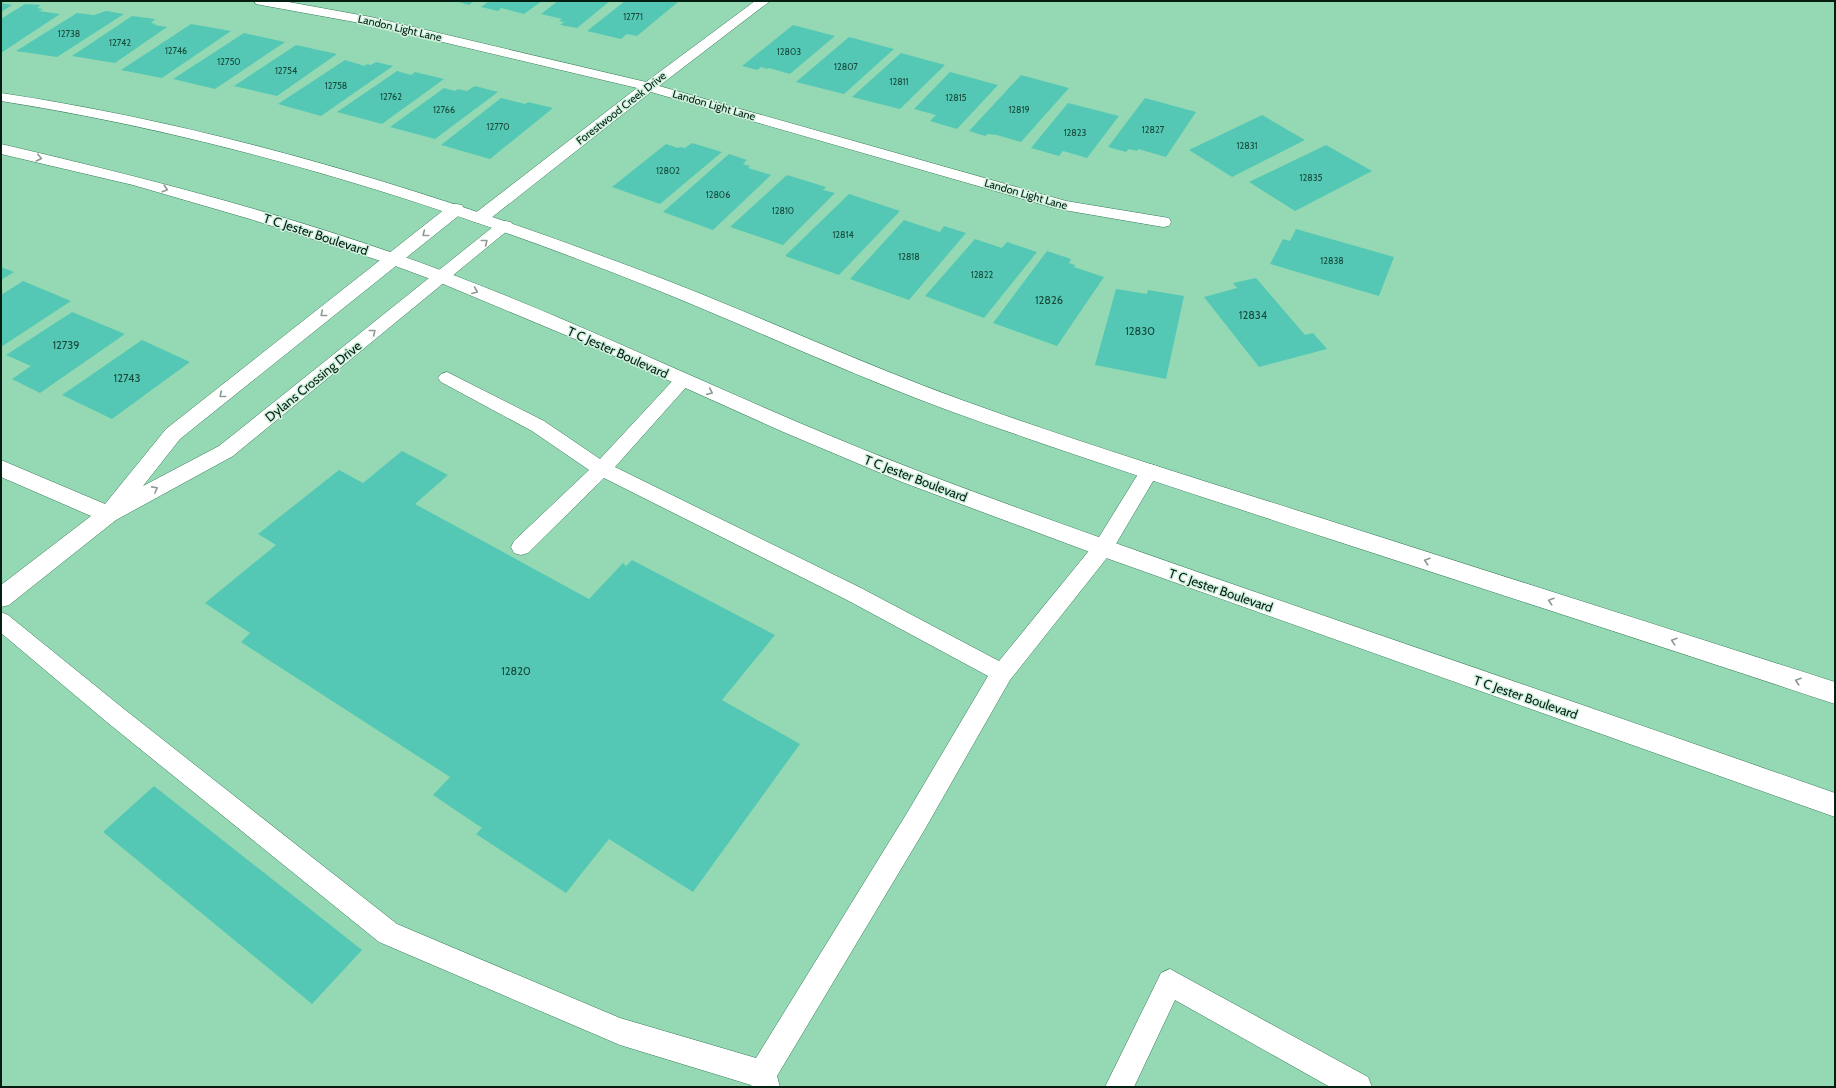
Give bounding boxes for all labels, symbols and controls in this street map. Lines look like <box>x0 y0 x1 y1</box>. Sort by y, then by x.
house number: 12771 <box>623 11 643 22</box>
street label: Landon Light Lane <box>357 12 444 45</box>
house number: 12738 <box>58 28 80 39</box>
house number: 12742 <box>109 37 131 48</box>
house number: 12746 <box>165 45 187 56</box>
house number: 12803 <box>777 46 801 57</box>
house number: 12750 <box>217 56 241 67</box>
house number: 12807 <box>834 61 858 72</box>
house number: 12754 <box>275 65 297 76</box>
street label: Forestwood Creek Drive <box>573 68 669 148</box>
house number: 12811 <box>890 76 909 87</box>
house number: 12758 <box>325 80 347 91</box>
street label: Landon Light Lane <box>671 86 757 124</box>
house number: 12762 <box>380 91 402 102</box>
house number: 12815 <box>946 92 967 103</box>
house number: 12766 <box>433 104 455 115</box>
house number: 12819 <box>1008 104 1030 115</box>
house number: 12770 <box>487 121 509 132</box>
house number: 12827 <box>1142 124 1165 135</box>
house number: 12823 <box>1064 127 1086 138</box>
house number: 12831 <box>1237 140 1258 151</box>
one-way arrow <box>36 153 42 161</box>
house number: 12802 <box>656 165 680 176</box>
house number: 12835 <box>1300 172 1323 183</box>
street label: Landon Light Lane <box>983 175 1069 213</box>
one-way arrow <box>161 184 168 193</box>
house number: 12806 <box>706 189 730 200</box>
house number: 12810 <box>772 205 794 216</box>
street label: T C Jester Boulevard <box>262 210 370 258</box>
one-way arrow <box>423 229 430 236</box>
house number: 12814 <box>832 229 854 240</box>
one-way arrow <box>481 240 488 247</box>
house number: 12818 <box>898 251 920 262</box>
house number: 12838 <box>1320 255 1344 266</box>
house number: 12822 <box>971 269 994 280</box>
one-way arrow <box>471 286 478 294</box>
house number: 12826 <box>1035 293 1063 307</box>
house number: 12834 <box>1239 308 1268 322</box>
one-way arrow <box>321 310 328 317</box>
street label: T C Jester Boulevard <box>565 323 671 381</box>
house number: 12830 <box>1125 324 1155 338</box>
one-way arrow <box>369 330 376 337</box>
street label: Dylans Crossing Drive <box>262 337 365 425</box>
house number: 12739 <box>52 338 80 352</box>
house number: 12743 <box>114 371 140 385</box>
one-way arrow <box>705 387 713 395</box>
one-way arrow <box>219 391 226 398</box>
street label: T C Jester Boulevard <box>862 451 970 505</box>
one-way arrow <box>150 486 158 494</box>
one-way arrow <box>1424 557 1431 566</box>
street label: T C Jester Boulevard <box>1167 565 1275 615</box>
one-way arrow <box>1547 597 1554 606</box>
one-way arrow <box>1671 637 1678 646</box>
house number: 12820 <box>501 664 531 678</box>
street label: T C Jester Boulevard <box>1472 672 1580 722</box>
one-way arrow <box>1795 678 1802 686</box>

